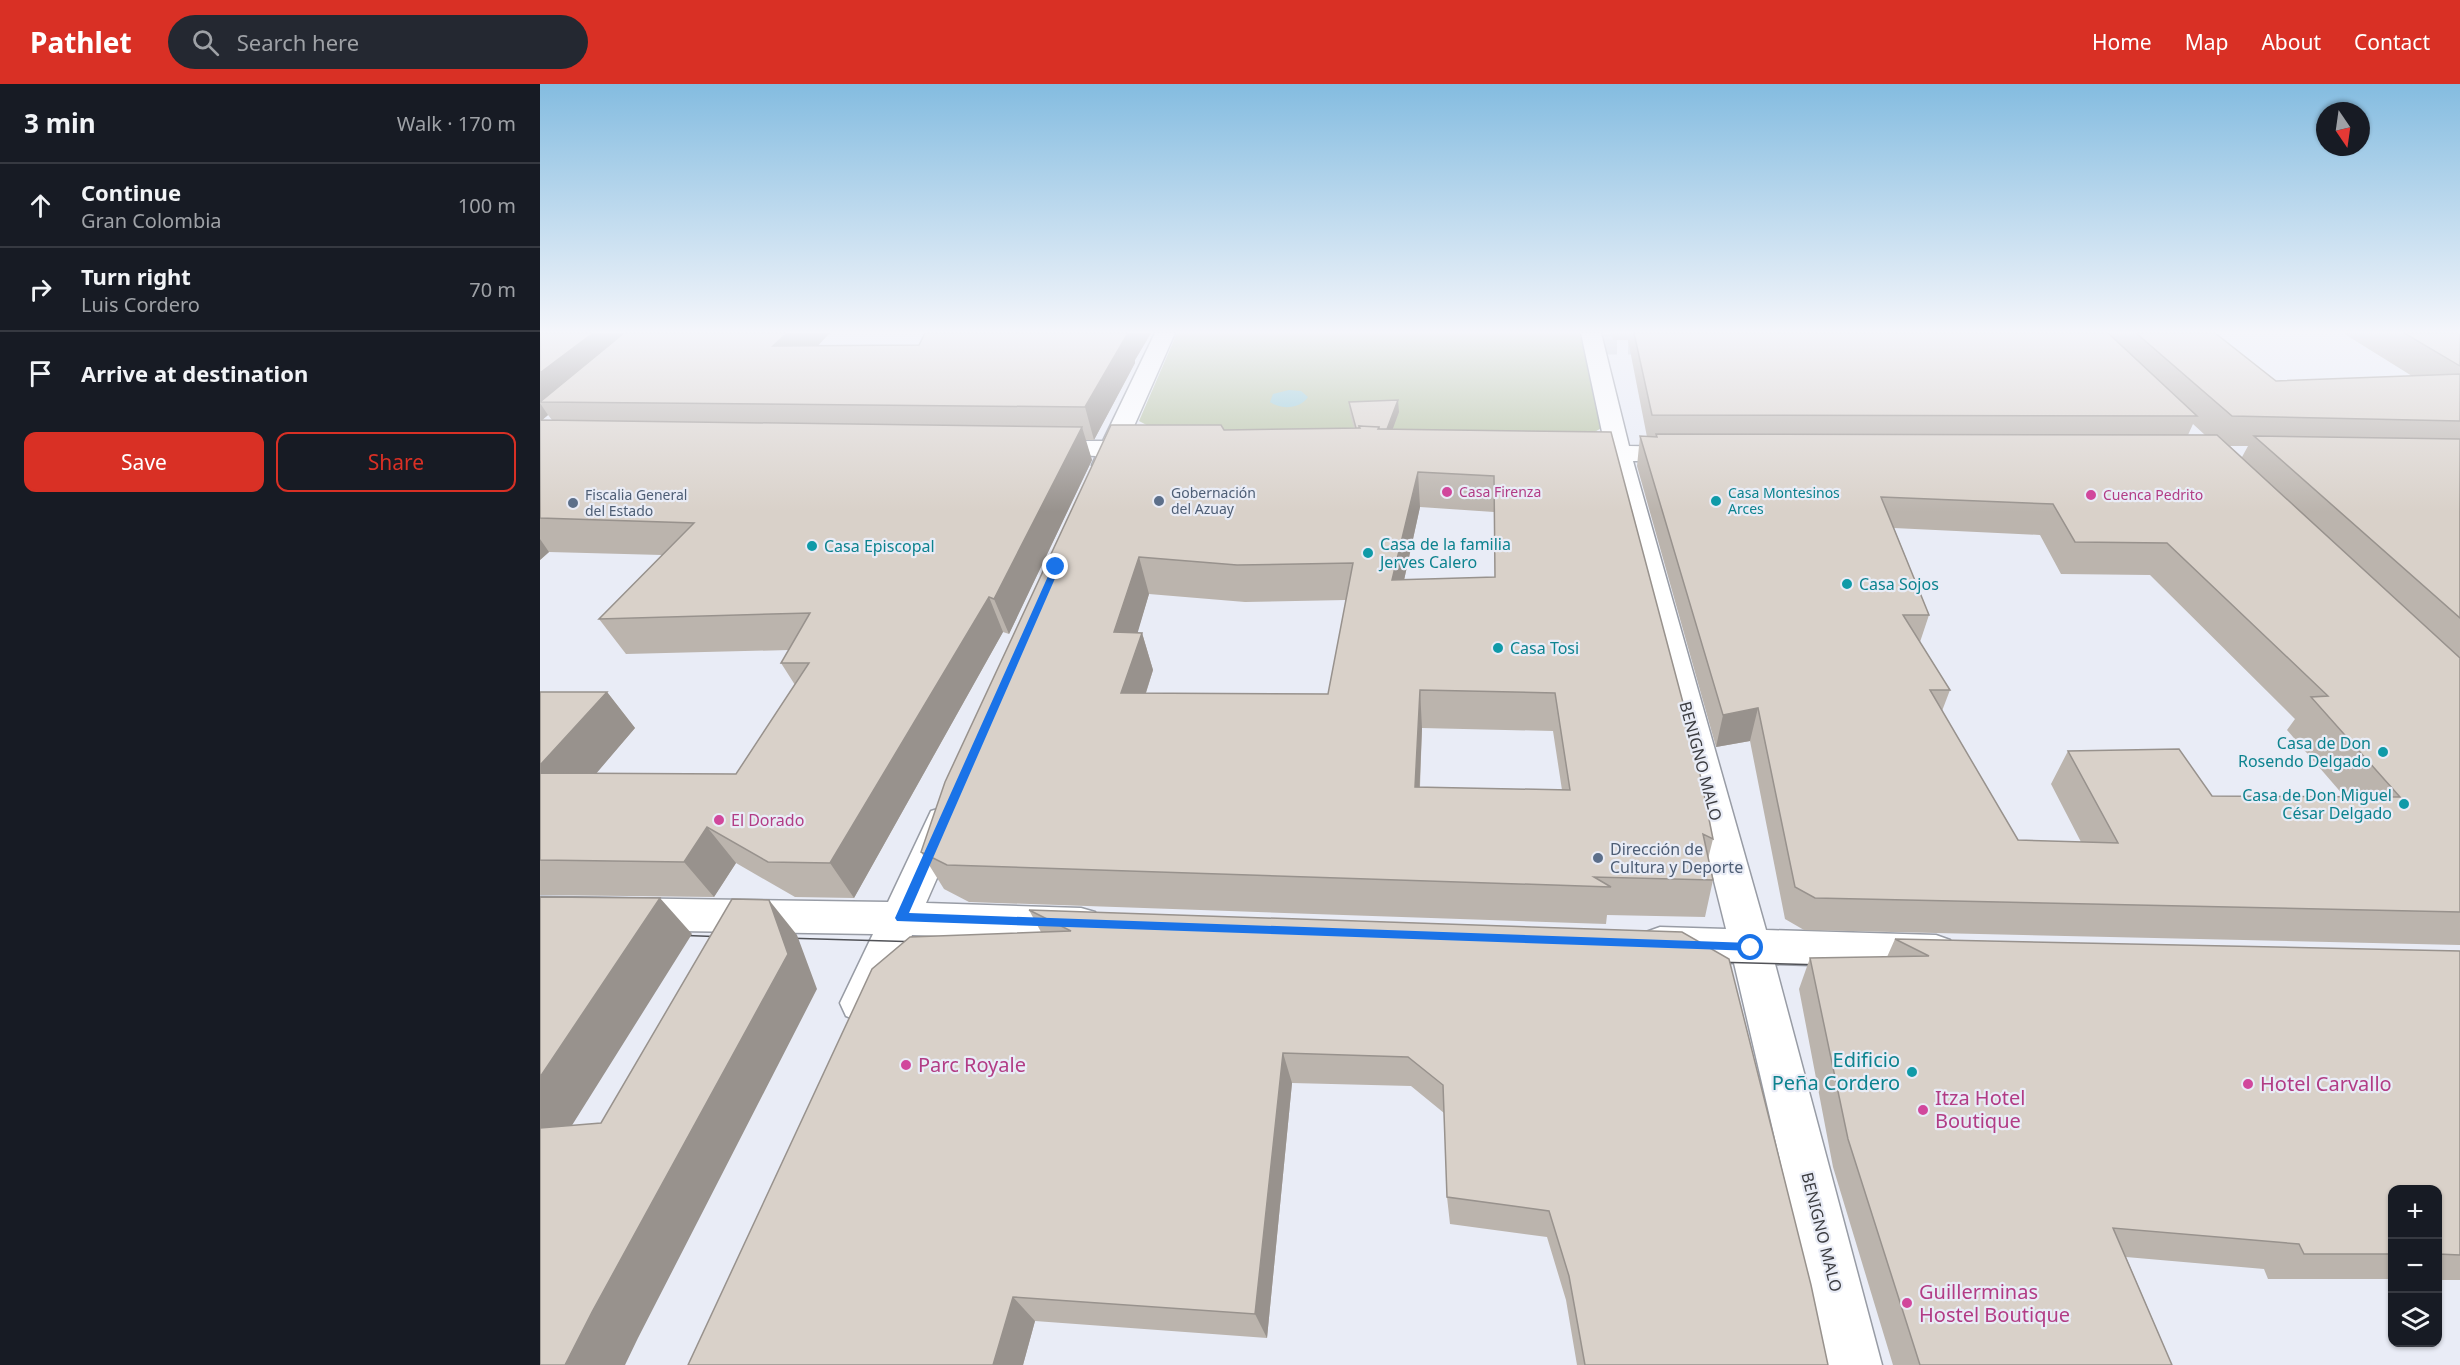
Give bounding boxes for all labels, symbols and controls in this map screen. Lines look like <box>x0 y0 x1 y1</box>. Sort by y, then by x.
search box <box>168 15 588 69</box>
text: Pathlet <box>30 23 132 61</box>
icon: search <box>189 26 222 59</box>
text: Search here <box>237 27 359 57</box>
text: Home <box>2092 28 2152 56</box>
text: Map <box>2185 28 2228 56</box>
text: About <box>2261 28 2321 56</box>
text: Contact <box>2354 28 2430 56</box>
north arrow <box>2316 102 2370 156</box>
text: 3 min <box>24 105 96 141</box>
text: Walk · 170 m <box>397 110 516 137</box>
text: Continue <box>81 177 181 207</box>
icon: ahead <box>24 189 57 222</box>
text: 100 m <box>458 192 516 219</box>
text: Gran Colombia <box>81 207 222 234</box>
text: Turn right <box>81 261 191 291</box>
icon: right <box>24 273 57 306</box>
text: 70 m <box>469 276 516 303</box>
text: Luis Cordero <box>81 291 200 318</box>
icon: arrive <box>24 357 57 390</box>
text: Arrive at destination <box>81 358 308 388</box>
button: Save <box>24 432 264 492</box>
button: Share <box>276 432 516 492</box>
place label: Casa Firenza <box>1459 482 1541 501</box>
place label: Gobernación del Azuay <box>1171 483 1256 518</box>
place label: Casa Montesinos Arces <box>1728 483 1840 518</box>
place label: Fiscalia General del Estado <box>585 485 687 520</box>
marker: Casa Firenza <box>1440 485 1454 499</box>
place label: Cuenca Pedrito <box>2103 485 2203 504</box>
marker: Cuenca Pedrito <box>2084 488 2098 502</box>
marker: Gobernación del Azuay <box>1152 494 1166 508</box>
marker: Casa Montesinos Arces <box>1709 494 1723 508</box>
marker: Fiscalia General del Estado <box>566 496 580 510</box>
place label: Casa de la familia Jerves Calero <box>1378 533 1511 573</box>
place label: Casa Episcopal <box>824 535 935 557</box>
marker: Casa Episcopal <box>805 539 819 553</box>
marker: Casa de la familia Jerves Calero <box>1361 546 1375 560</box>
route end <box>1042 553 1068 579</box>
place label: Casa Sojos <box>1859 573 1939 595</box>
marker: Casa Sojos <box>1840 577 1854 591</box>
place label: Casa Tosi <box>1510 637 1579 659</box>
marker: Casa Tosi <box>1491 641 1505 655</box>
street label: BENIGNO MALO <box>1675 699 1727 823</box>
place label: Casa de Don Rosendo Delgado <box>2238 732 2371 772</box>
marker: Casa de Don Rosendo Delgado <box>2376 745 2390 759</box>
place label: Casa de Don Miguel César Delgado <box>2242 784 2392 824</box>
marker: Casa de Don Miguel César Delgado <box>2397 797 2411 811</box>
place label: El Dorado <box>731 809 804 831</box>
marker: El Dorado <box>712 813 726 827</box>
place label: Dirección de Cultura y Deporte <box>1610 838 1743 878</box>
marker: Dirección de Cultura y Deporte <box>1591 851 1605 865</box>
route start <box>1737 934 1763 960</box>
place label: Edificio Peña Cordero <box>1772 1046 1900 1096</box>
place label: Parc Royale <box>918 1051 1026 1078</box>
marker: Parc Royale <box>899 1058 913 1072</box>
marker: Edificio Peña Cordero <box>1905 1065 1919 1079</box>
place label: Hotel Carvallo <box>2260 1070 2392 1097</box>
marker: Hotel Carvallo <box>2241 1077 2255 1091</box>
place label: Itza Hotel Boutique <box>1935 1084 2025 1134</box>
marker: Itza Hotel Boutique <box>1916 1103 1930 1117</box>
street label: BENIGNO MALO <box>1796 1170 1848 1294</box>
map controls <box>2388 1185 2442 1347</box>
button: + <box>2388 1185 2442 1239</box>
button: − <box>2388 1239 2442 1293</box>
place label: Guillerminas Hostel Boutique <box>1919 1278 2070 1328</box>
button: layers <box>2388 1293 2442 1347</box>
marker: Guillerminas Hostel Boutique <box>1900 1296 1914 1310</box>

